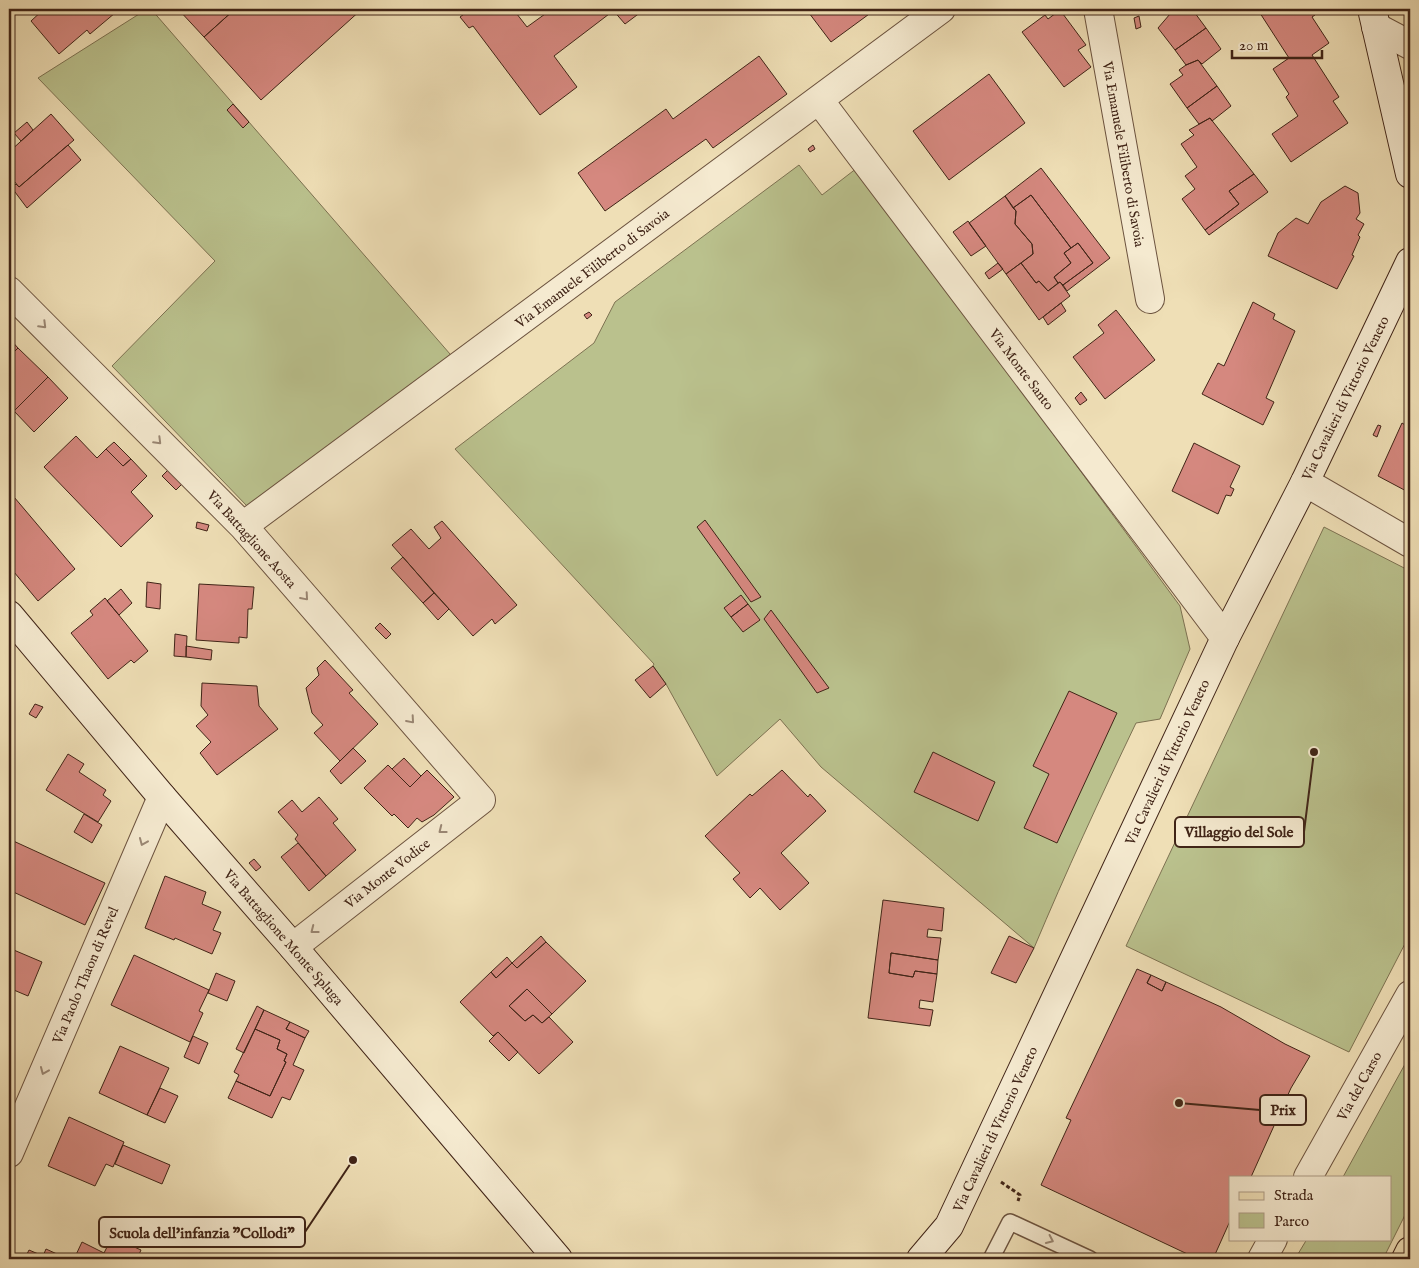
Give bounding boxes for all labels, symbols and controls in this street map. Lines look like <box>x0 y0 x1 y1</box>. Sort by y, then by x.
scale bar <box>1232 28 1322 60</box>
text: 20 m <box>1239 36 1269 55</box>
street label: Via Emanuele Filiberto di Savoia <box>1098 59 1148 249</box>
street label: Via Emanuele Filiberto di Savoia <box>511 204 674 333</box>
street label: Via Cavalieri di Vittorio Veneto <box>1298 313 1394 484</box>
one-way arrow <box>37 320 46 329</box>
street label: Via Monte Santo <box>984 325 1058 414</box>
one-way arrow <box>152 435 161 444</box>
street label: Via Battaglione Aosta <box>202 486 300 593</box>
one-way arrow <box>299 592 308 601</box>
street label: Via Cavalieri di Vittorio Veneto <box>1121 676 1214 849</box>
one-way arrow <box>406 714 414 723</box>
callout: Villaggio del Sole <box>1175 817 1304 847</box>
text: Villaggio del Sole <box>1184 823 1294 842</box>
one-way arrow <box>439 824 448 833</box>
street label: Via Monte Vodice <box>340 834 434 913</box>
one-way arrow <box>138 837 149 846</box>
street label: Via Battaglione Monte Spluga <box>219 865 348 1010</box>
street label: Via Paolo Thaon di Revel <box>48 904 123 1048</box>
one-way arrow <box>311 925 320 933</box>
street label: Via Cavalieri di Vittorio Veneto <box>949 1043 1042 1216</box>
street label: Via del Carso <box>1333 1048 1386 1125</box>
one-way arrow <box>39 1066 50 1075</box>
callout: Prix <box>1260 1095 1306 1125</box>
text: Prix <box>1270 1101 1296 1120</box>
legend <box>1229 1176 1392 1240</box>
text: Strada <box>1274 1186 1314 1205</box>
text: Parco <box>1274 1212 1309 1231</box>
callout: Scuola dell'infanzia "Collodi" <box>99 1217 305 1247</box>
text: Scuola dell'infanzia "Collodi" <box>109 1224 295 1243</box>
one-way arrow <box>1045 1234 1054 1245</box>

